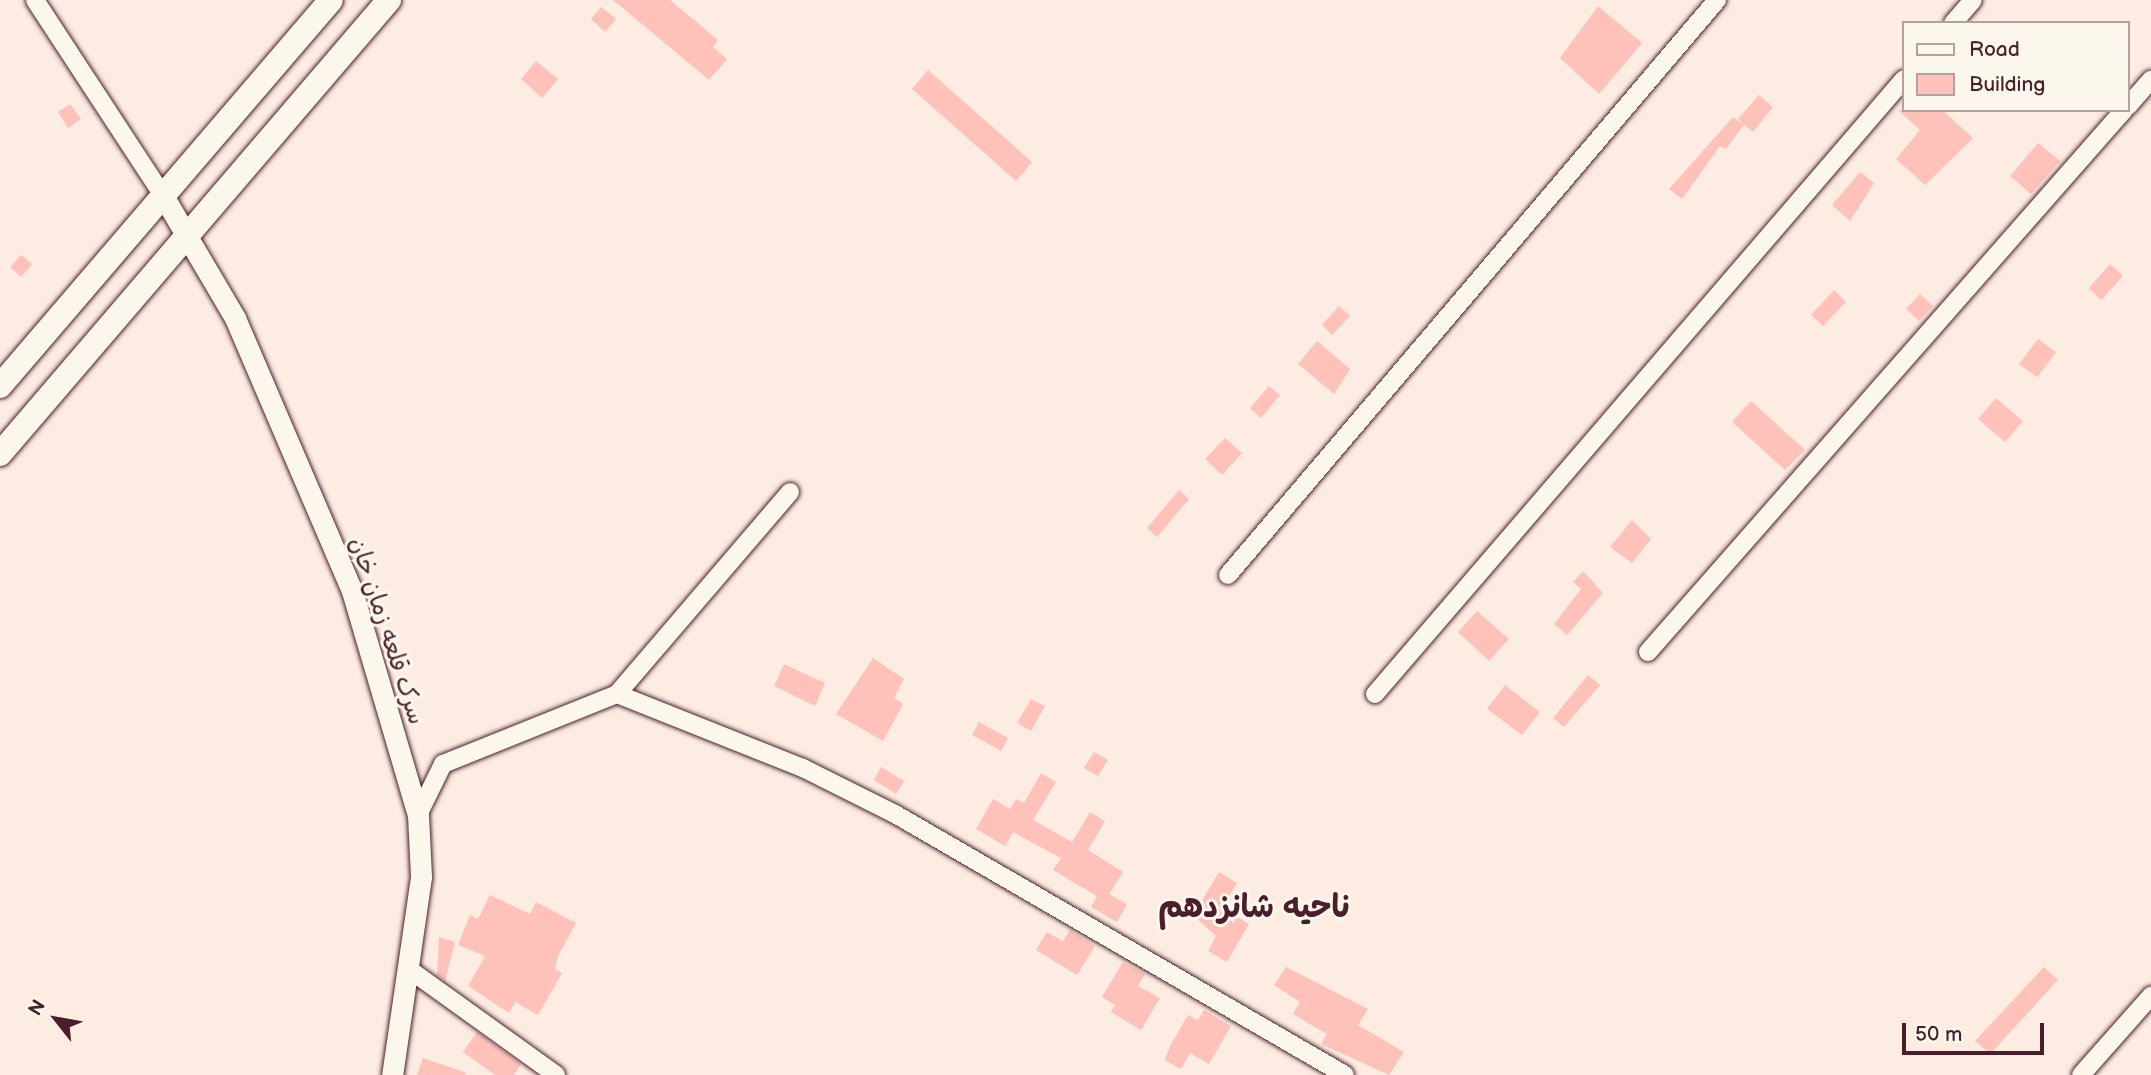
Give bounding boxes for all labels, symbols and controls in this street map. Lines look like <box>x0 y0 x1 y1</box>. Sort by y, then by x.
legend <box>1902 21 2130 112</box>
text: Road <box>1969 37 2020 62</box>
text: Building <box>1969 72 2045 97</box>
street label: سرک قلعه زمان خان <box>343 534 431 728</box>
district label: ناحیه شانزدهم <box>1158 889 1350 927</box>
north arrow <box>21 984 91 1054</box>
text: N <box>24 996 51 1020</box>
scale bar <box>1906 1009 2048 1052</box>
text: 50 m <box>1915 1022 1962 1047</box>

